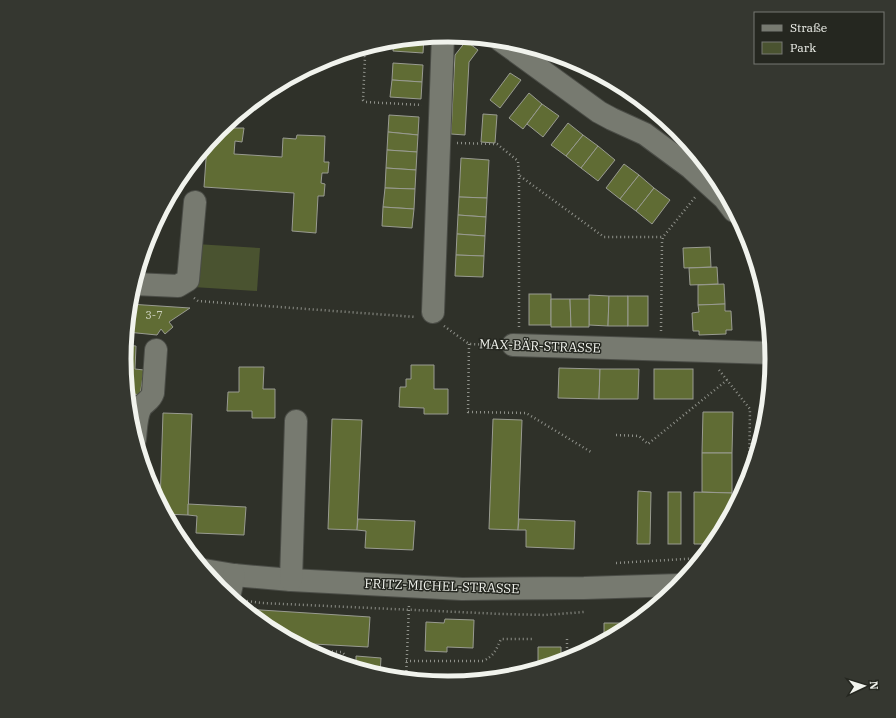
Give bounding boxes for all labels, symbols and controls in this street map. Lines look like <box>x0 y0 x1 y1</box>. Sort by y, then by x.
legend <box>754 12 884 64</box>
text: Straße <box>790 20 827 35</box>
text: Park <box>790 40 816 55</box>
house number: 3-7 <box>145 308 163 322</box>
street label: MAX-BÄR-STRASSE <box>479 335 601 357</box>
street label: FRITZ-MICHEL-STRASSE <box>364 575 520 597</box>
north arrow <box>844 666 884 706</box>
text: N <box>867 680 881 690</box>

